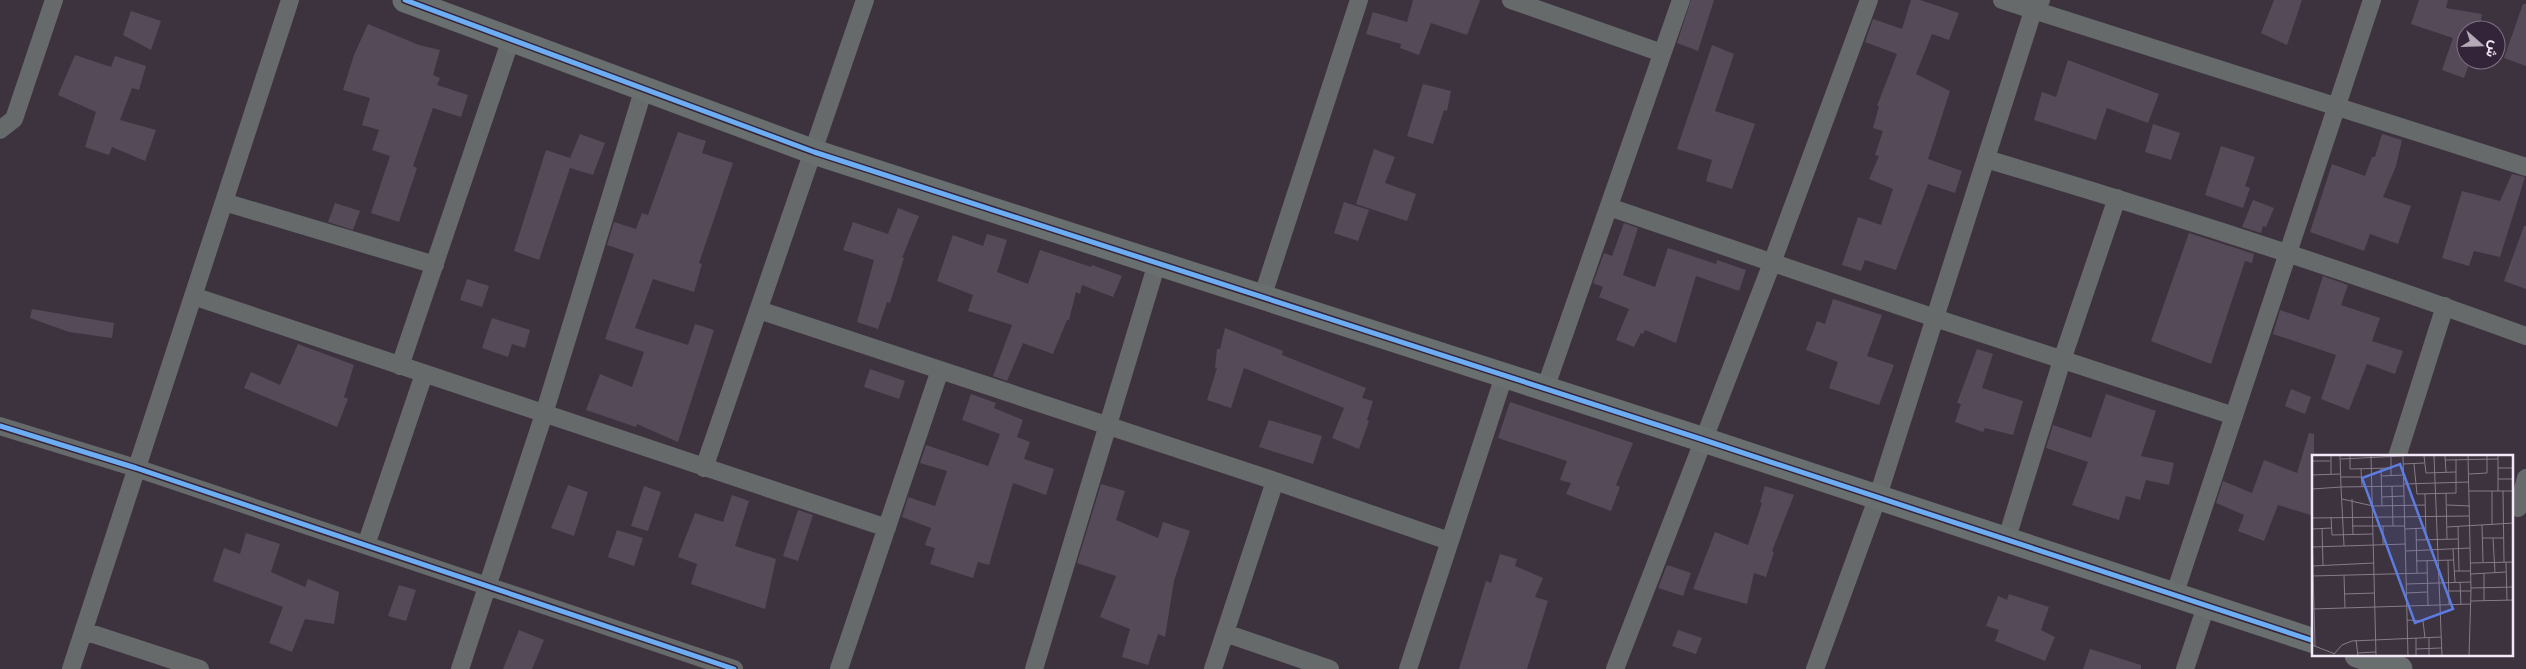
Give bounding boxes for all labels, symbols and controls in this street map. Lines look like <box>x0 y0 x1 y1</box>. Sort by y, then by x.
north arrow <box>2456 20 2506 70</box>
text: ش <box>2482 38 2504 60</box>
inset map <box>2312 455 2514 656</box>

